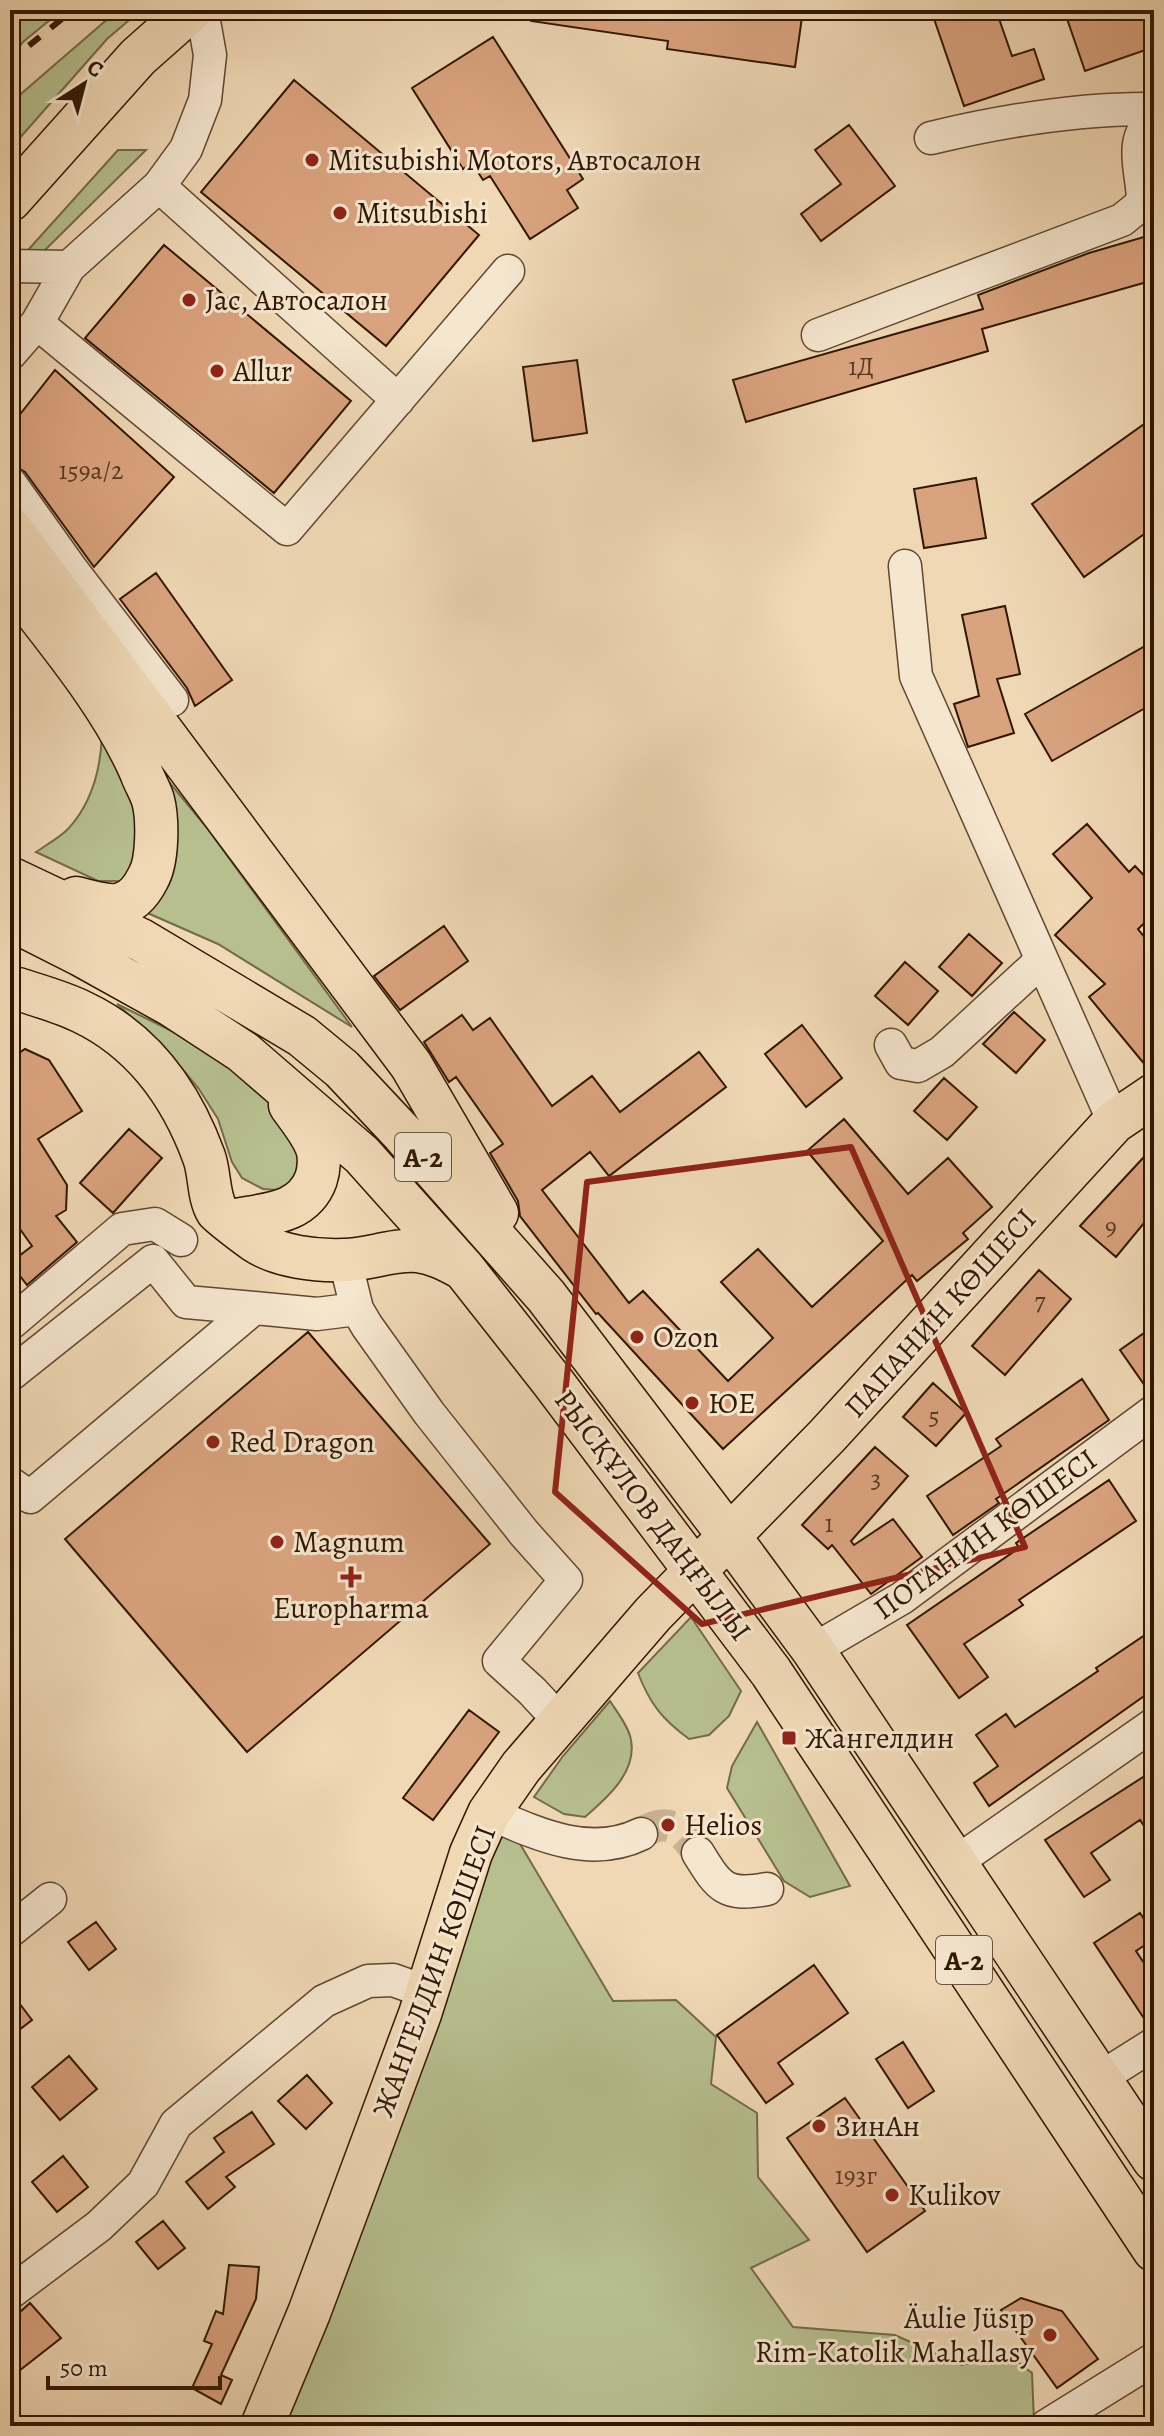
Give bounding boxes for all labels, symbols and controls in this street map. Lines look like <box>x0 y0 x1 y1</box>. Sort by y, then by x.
north arrow <box>44 44 124 124</box>
text: С <box>81 53 109 85</box>
place label: Mitsubishi Motors, Автосалон <box>328 140 701 180</box>
marker: Mitsubishi Motors, Автосалон <box>303 151 321 169</box>
place label: Mitsubishi <box>356 193 488 233</box>
marker: Mitsubishi <box>331 204 349 222</box>
place label: Jac, Автосалон <box>205 280 388 320</box>
marker: Jac, Автосалон <box>180 291 198 309</box>
house number: 1Д <box>848 349 874 384</box>
place label: Allur <box>232 351 292 391</box>
marker: Allur <box>208 362 226 380</box>
house number: 159а/2 <box>59 453 123 488</box>
road number: A-2 <box>395 1133 451 1181</box>
street label: ПАПАНИН КӨШЕСІ <box>835 1200 1045 1426</box>
house number: 9 <box>1105 1209 1117 1244</box>
house number: 7 <box>1035 1284 1046 1319</box>
place label: Ozon <box>653 1317 719 1357</box>
marker: Ozon <box>628 1328 646 1346</box>
street label: РЫСҚҰЛОВ ДАҢҒЫЛЫ <box>545 1381 761 1649</box>
place label: ЮЕ <box>708 1383 756 1423</box>
marker: ЮЕ <box>683 1394 701 1412</box>
house number: 5 <box>928 1398 940 1433</box>
place label: Red Dragon <box>229 1422 375 1462</box>
marker: Red Dragon <box>204 1433 222 1451</box>
street label: ПОТАНИН КӨШЕСІ <box>865 1439 1105 1629</box>
house number: 3 <box>871 1461 881 1496</box>
house number: 1 <box>825 1506 834 1541</box>
place label: Magnum <box>293 1522 405 1562</box>
marker: Magnum <box>268 1533 286 1551</box>
marker: Europharma <box>342 1568 360 1586</box>
place label: Europharma <box>273 1588 429 1628</box>
place label: Жангелдин <box>805 1718 954 1758</box>
marker: Жангелдин <box>780 1729 798 1747</box>
place label: Helios <box>684 1805 762 1845</box>
marker: Helios <box>659 1816 677 1834</box>
street label: ЖАНГЕЛДИН КӨШЕСІ <box>363 1820 505 2122</box>
road number: A-2 <box>936 1936 992 1984</box>
place label: ЗинАн <box>835 2106 920 2146</box>
marker: ЗинАн <box>810 2117 828 2135</box>
house number: 193г <box>835 2158 877 2193</box>
place label: Kulikov <box>908 2175 1001 2215</box>
marker: Kulikov <box>883 2186 901 2204</box>
place label: Äulie Jüsıp Rim-Katolik Mahallasy <box>755 2298 1035 2372</box>
marker: Äulie Jüsıp Rim-Katolik Mahallasy <box>1041 2326 1059 2344</box>
scale bar <box>48 2340 220 2390</box>
text: 50 m <box>60 2352 108 2384</box>

